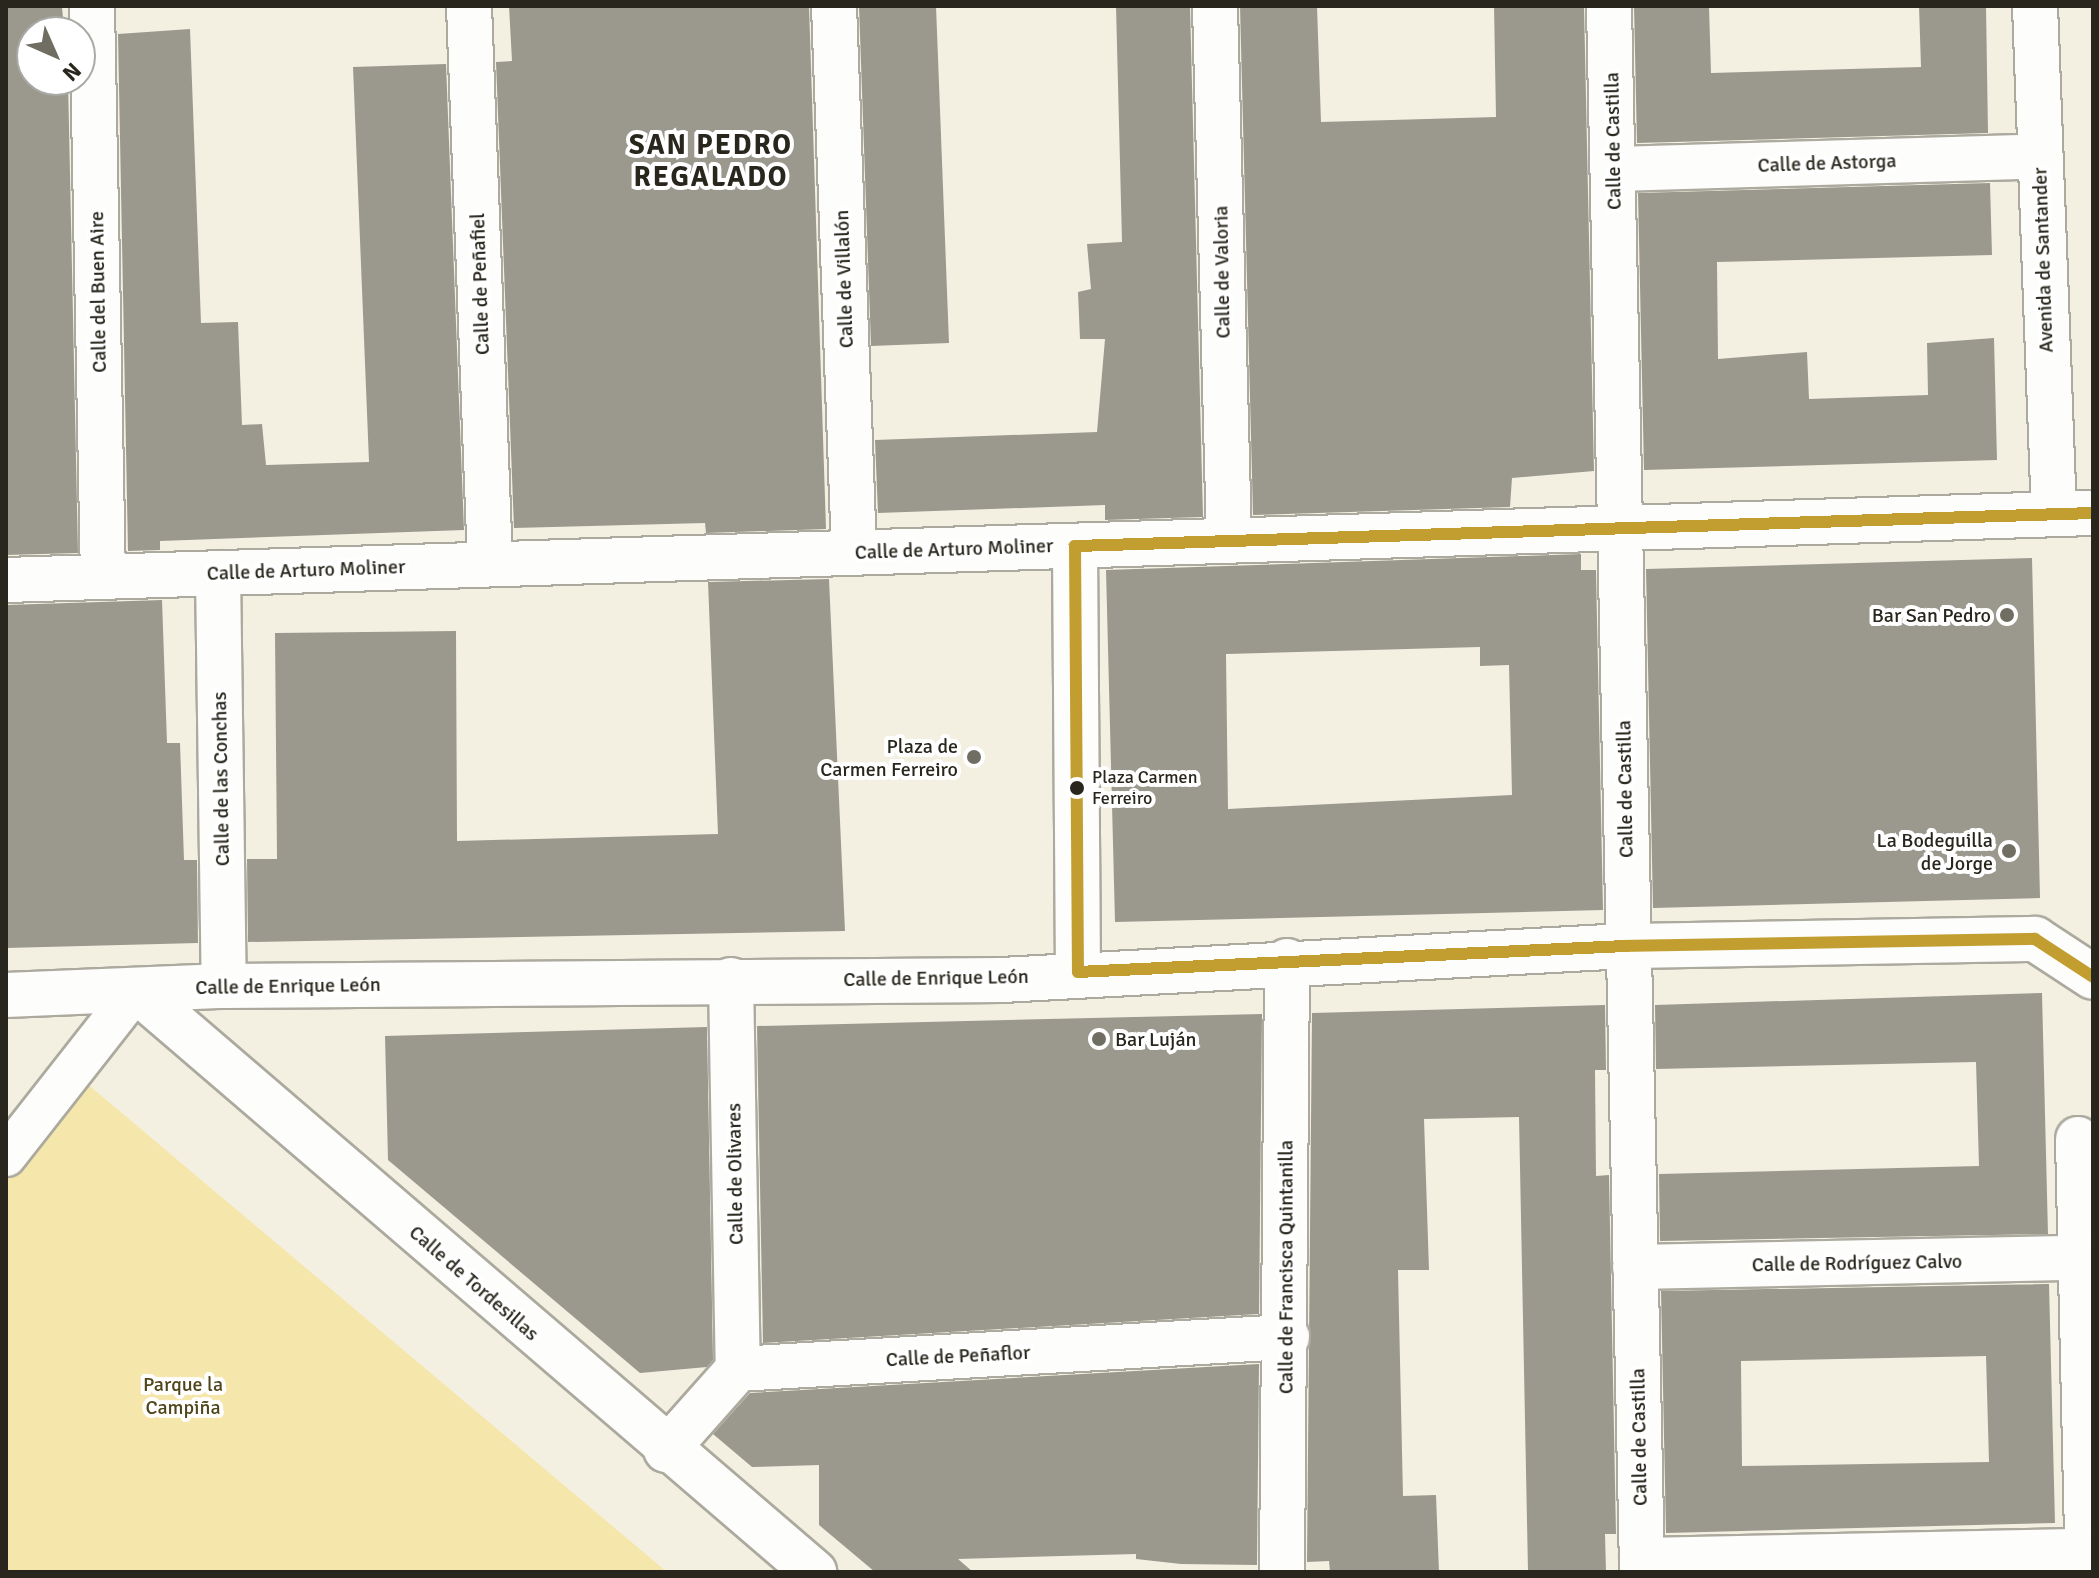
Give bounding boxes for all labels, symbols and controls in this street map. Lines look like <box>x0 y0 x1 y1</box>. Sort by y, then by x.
north arrow <box>16 16 96 96</box>
text: N <box>57 57 87 87</box>
street label: Calle de Castilla <box>1600 72 1626 210</box>
district label: SAN PEDRO REGALADO <box>629 128 793 194</box>
street label: Calle de Astorga <box>1757 149 1897 177</box>
street label: Avenida de Santander <box>2028 167 2058 353</box>
street label: Calle de Valoria <box>1209 205 1235 339</box>
street label: Calle de Villalón <box>830 209 858 349</box>
street label: Calle del Buen Aire <box>85 211 111 373</box>
street label: Calle de Peñafiel <box>466 213 494 355</box>
street label: Calle de Arturo Moliner <box>854 534 1054 564</box>
street label: Calle de Arturo Moliner <box>206 555 406 585</box>
place label: Bar San Pedro <box>1872 603 1991 627</box>
marker: Bar San Pedro <box>1998 606 2016 624</box>
street label: Calle de las Conchas <box>207 692 235 866</box>
street label: Calle de Castilla <box>1612 720 1638 858</box>
place label: Plaza de Carmen Ferreiro <box>820 734 958 781</box>
marker: Plaza de Carmen Ferreiro <box>965 748 983 766</box>
place label: Plaza Carmen Ferreiro <box>1092 767 1197 810</box>
marker: Plaza Carmen Ferreiro <box>1069 780 1085 796</box>
place label: La Bodeguilla de Jorge <box>1877 828 1993 875</box>
marker: La Bodeguilla de Jorge <box>2000 842 2018 860</box>
street label: Calle de Enrique León <box>843 964 1029 992</box>
street label: Calle de Enrique León <box>195 972 381 1000</box>
place label: Bar Luján <box>1115 1027 1196 1051</box>
marker: Bar Luján <box>1090 1030 1108 1048</box>
street label: Calle de Olivares <box>722 1103 748 1245</box>
street label: Calle de Francisca Quintanilla <box>1274 1140 1298 1394</box>
street label: Calle de Tordesillas <box>404 1220 544 1346</box>
street label: Calle de Rodríguez Calvo <box>1752 1249 1962 1277</box>
street label: Calle de Peñaflor <box>885 1340 1031 1372</box>
street label: Calle de Castilla <box>1626 1368 1652 1506</box>
park label: Parque la Campiña <box>143 1372 223 1419</box>

